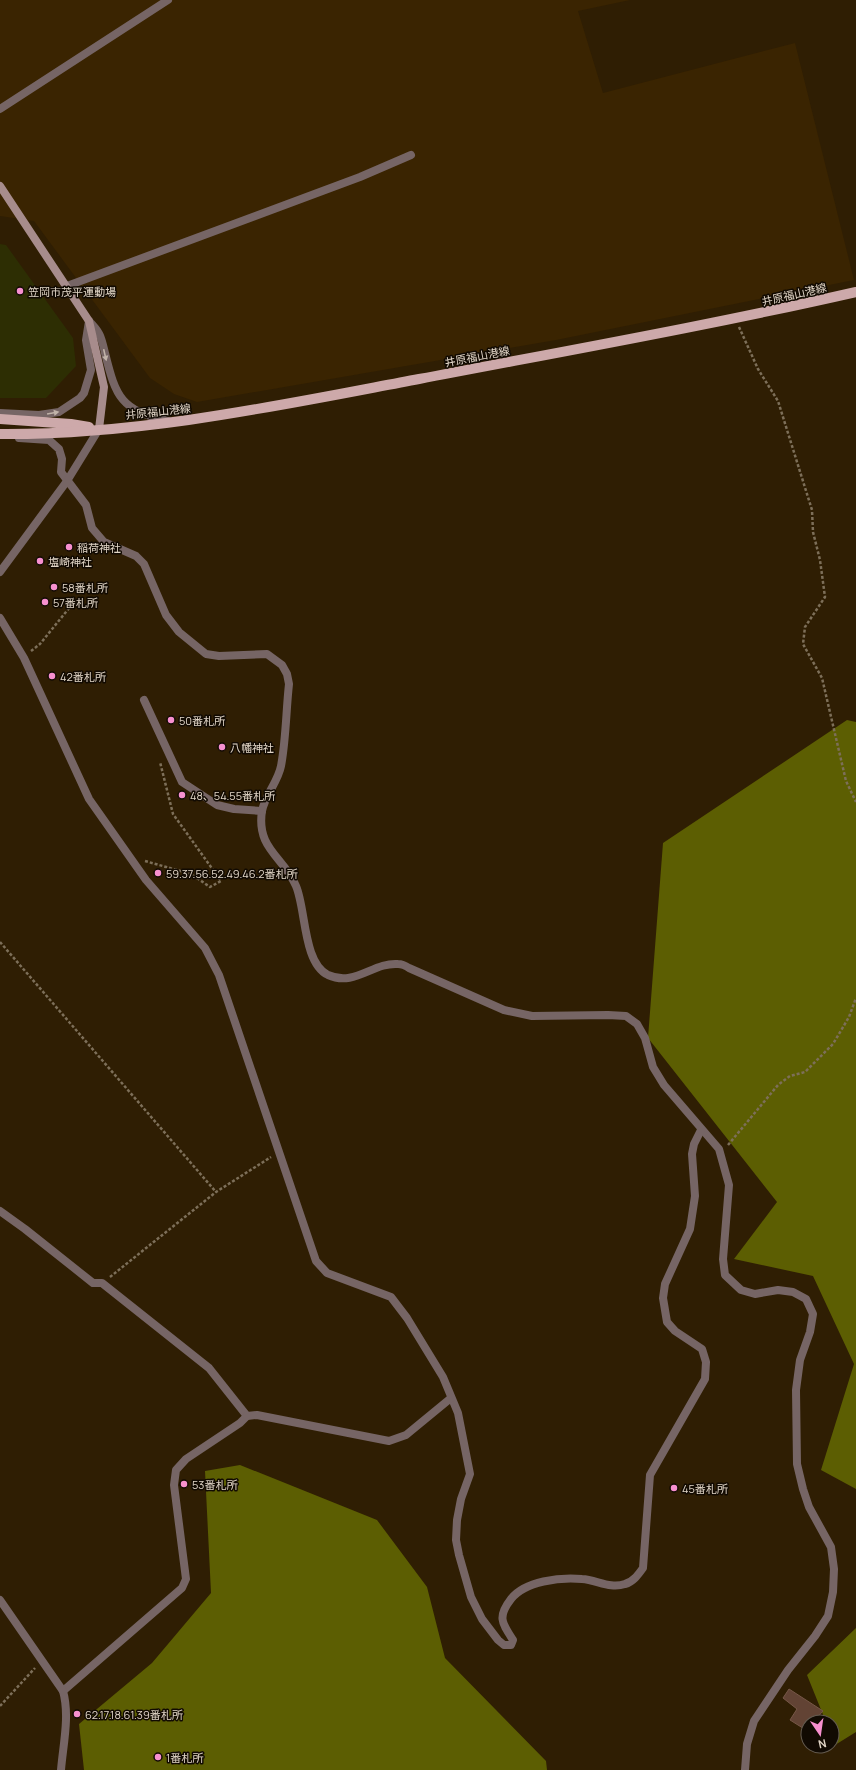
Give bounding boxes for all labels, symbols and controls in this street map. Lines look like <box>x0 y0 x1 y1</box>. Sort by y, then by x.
street label: 井原福山港線 <box>760 279 828 309</box>
place label: 笠岡市茂平運動場 <box>28 284 116 299</box>
marker: 笠岡市茂平運動場 <box>15 286 25 296</box>
street label: 井原福山港線 <box>443 342 511 370</box>
one-way arrow <box>103 349 109 361</box>
street label: 井原福山港線 <box>124 400 192 422</box>
one-way arrow <box>47 410 59 416</box>
place label: 稲荷神社 <box>77 540 121 555</box>
marker: 稲荷神社 <box>64 542 74 552</box>
place label: 塩崎神社 <box>48 554 92 569</box>
marker: 塩崎神社 <box>35 556 45 566</box>
place label: 58番札所 <box>62 580 109 595</box>
marker: 58番札所 <box>49 582 59 592</box>
place label: 57番札所 <box>53 595 99 610</box>
marker: 57番札所 <box>40 597 50 607</box>
place label: 42番札所 <box>60 669 107 684</box>
marker: 42番札所 <box>47 671 57 681</box>
place label: 50番札所 <box>179 713 226 728</box>
marker: 50番札所 <box>166 715 176 725</box>
place label: 八幡神社 <box>230 740 274 755</box>
marker: 八幡神社 <box>217 742 227 752</box>
place label: 48、54.55番札所 <box>190 788 276 803</box>
marker: 48、54.55番札所 <box>177 790 187 800</box>
place label: 59.37.56.52.49.46.2番札所 <box>166 866 299 881</box>
marker: 59.37.56.52.49.46.2番札所 <box>153 868 163 878</box>
place label: 53番札所 <box>192 1477 238 1492</box>
marker: 53番札所 <box>179 1479 189 1489</box>
place label: 45番札所 <box>682 1481 729 1496</box>
marker: 45番札所 <box>669 1483 679 1493</box>
place label: 62.17.18.61.39番札所 <box>85 1707 184 1722</box>
marker: 62.17.18.61.39番札所 <box>72 1709 82 1719</box>
north arrow <box>800 1714 840 1754</box>
text: N <box>817 1736 828 1752</box>
place label: 1番札所 <box>166 1750 204 1765</box>
marker: 1番札所 <box>153 1752 163 1762</box>

